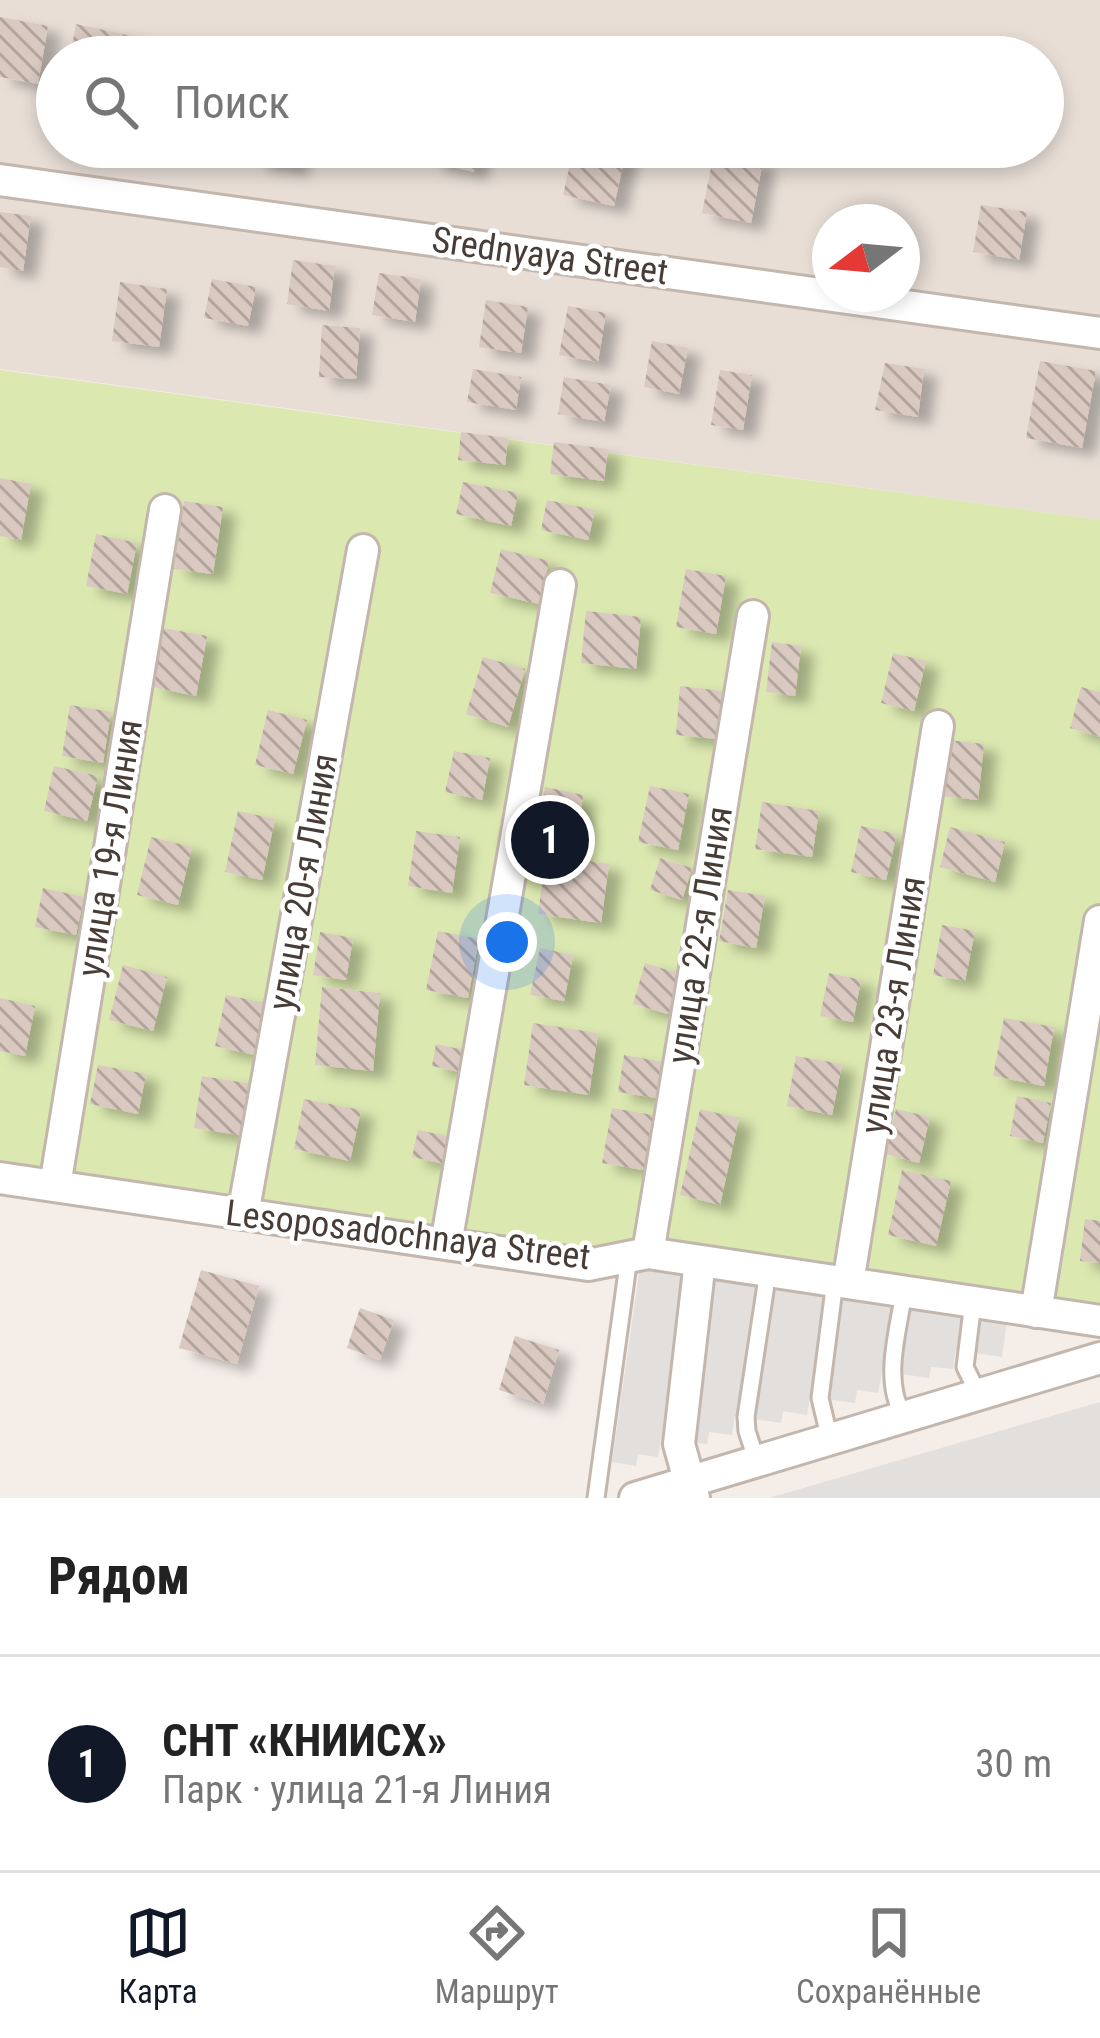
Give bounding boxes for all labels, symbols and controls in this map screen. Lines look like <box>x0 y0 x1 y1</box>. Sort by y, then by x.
search box <box>36 36 1064 168</box>
icon: search <box>78 69 144 135</box>
text: Поиск <box>174 76 290 129</box>
north arrow <box>812 204 920 312</box>
street label: Srednyaya Street <box>429 219 671 293</box>
street label: улица 19-я Линия <box>69 716 151 980</box>
street label: улица 20-я Линия <box>260 750 346 1014</box>
pin: 1 <box>511 795 589 885</box>
street label: улица 22-я Линия <box>659 803 741 1067</box>
street label: улица 23-я Линия <box>852 873 934 1137</box>
your location <box>477 912 537 972</box>
street label: Lesoposadochnaya Street <box>223 1192 593 1278</box>
text: Рядом <box>48 1547 190 1606</box>
text: СНТ «КНИИСХ» <box>162 1714 447 1767</box>
text: 1 <box>77 1741 97 1787</box>
text: 30 m <box>975 1741 1052 1787</box>
text: Парк · улица 21-я Линия <box>162 1767 552 1813</box>
tab: Карта <box>119 1900 197 2011</box>
tab: Маршрут <box>435 1900 559 2011</box>
tab: Сохранённые <box>796 1900 981 2011</box>

